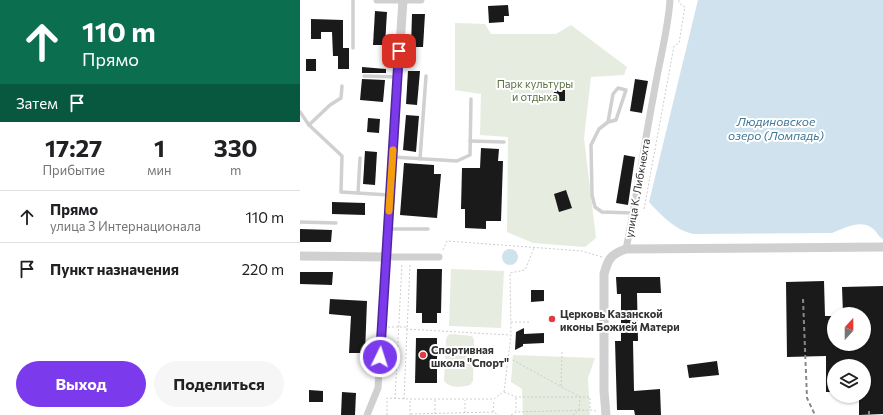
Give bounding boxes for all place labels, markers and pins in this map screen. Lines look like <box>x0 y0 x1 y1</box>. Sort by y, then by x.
pin <box>382 34 416 68</box>
place label: Церковь Казанской иконы Божией Матери <box>560 307 680 333</box>
marker: Церковь Казанской иконы Божией Матери <box>547 314 557 324</box>
place label: Спортивная школа "Спорт" <box>431 343 509 369</box>
marker: Спортивная школа "Спорт" <box>418 350 428 360</box>

